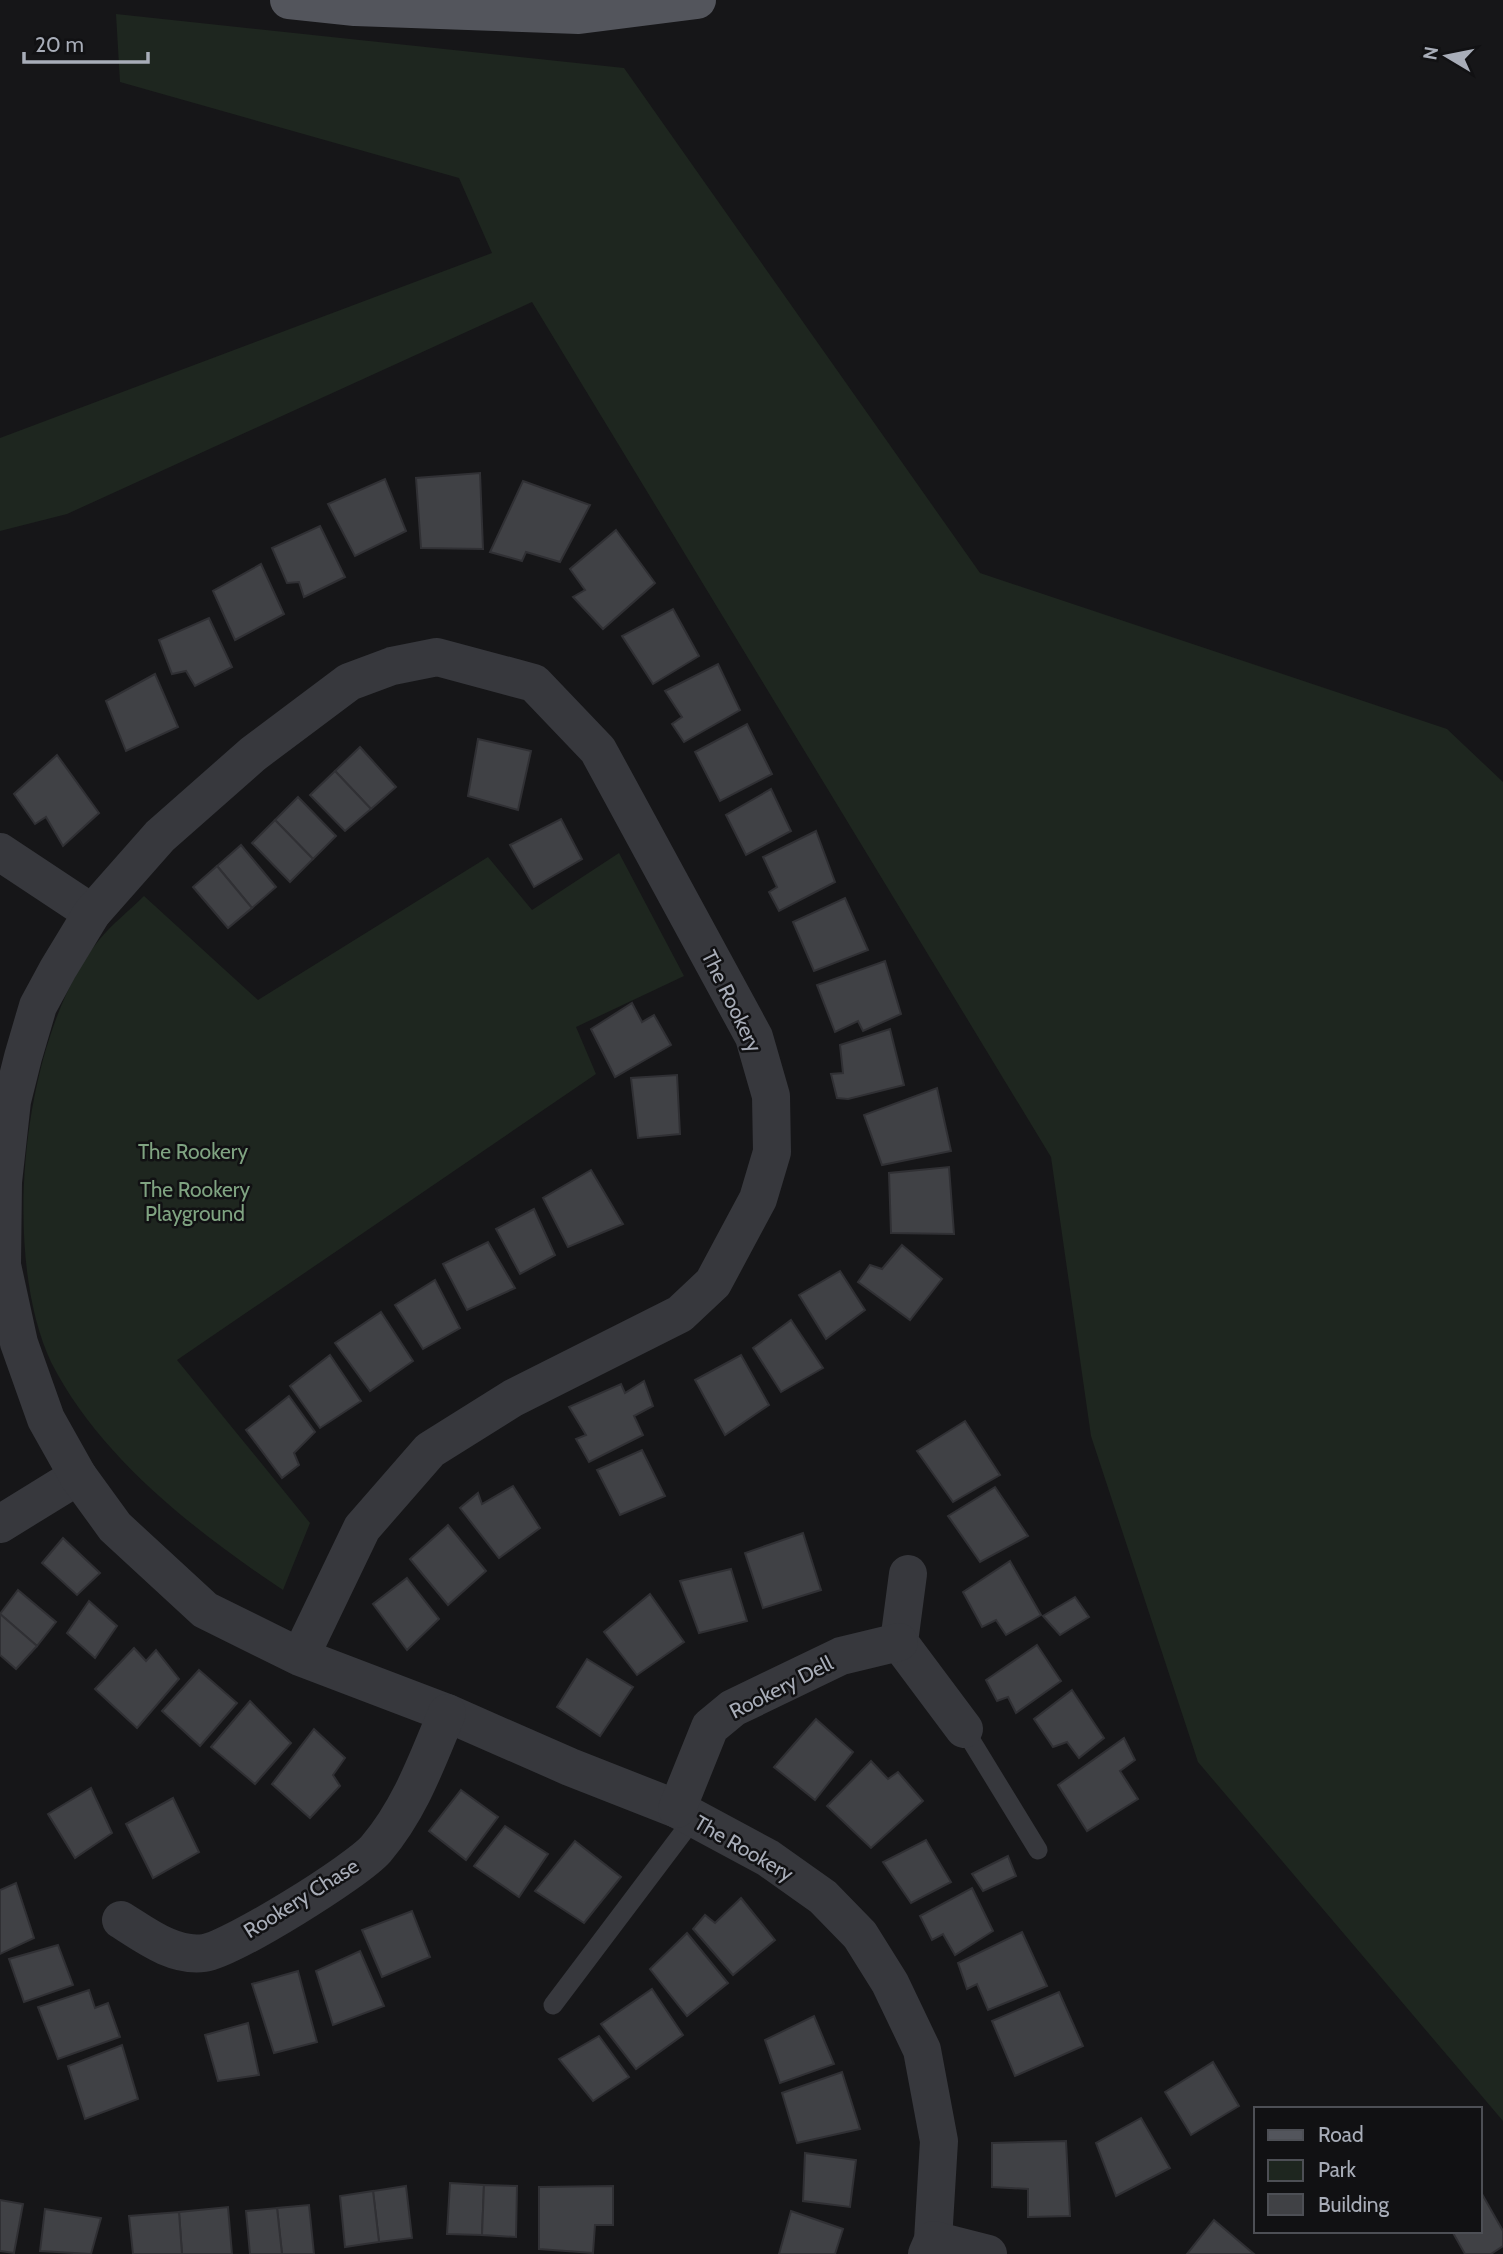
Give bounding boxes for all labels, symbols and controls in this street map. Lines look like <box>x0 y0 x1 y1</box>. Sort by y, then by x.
scale bar <box>24 21 149 65</box>
north arrow <box>1412 21 1482 91</box>
text: 20 m <box>35 32 84 57</box>
text: N <box>1418 45 1443 62</box>
street label: The Rookery <box>697 946 768 1056</box>
park label: The Rookery <box>138 1139 249 1164</box>
park label: The Rookery Playground <box>140 1177 251 1226</box>
street label: Rookery Dell <box>725 1650 837 1724</box>
street label: The Rookery <box>690 1810 798 1887</box>
street label: Rookery Chase <box>239 1853 363 1943</box>
legend <box>1254 2107 1482 2233</box>
text: Road <box>1318 2122 1364 2147</box>
text: Park <box>1318 2157 1356 2182</box>
text: Building <box>1318 2192 1390 2217</box>

